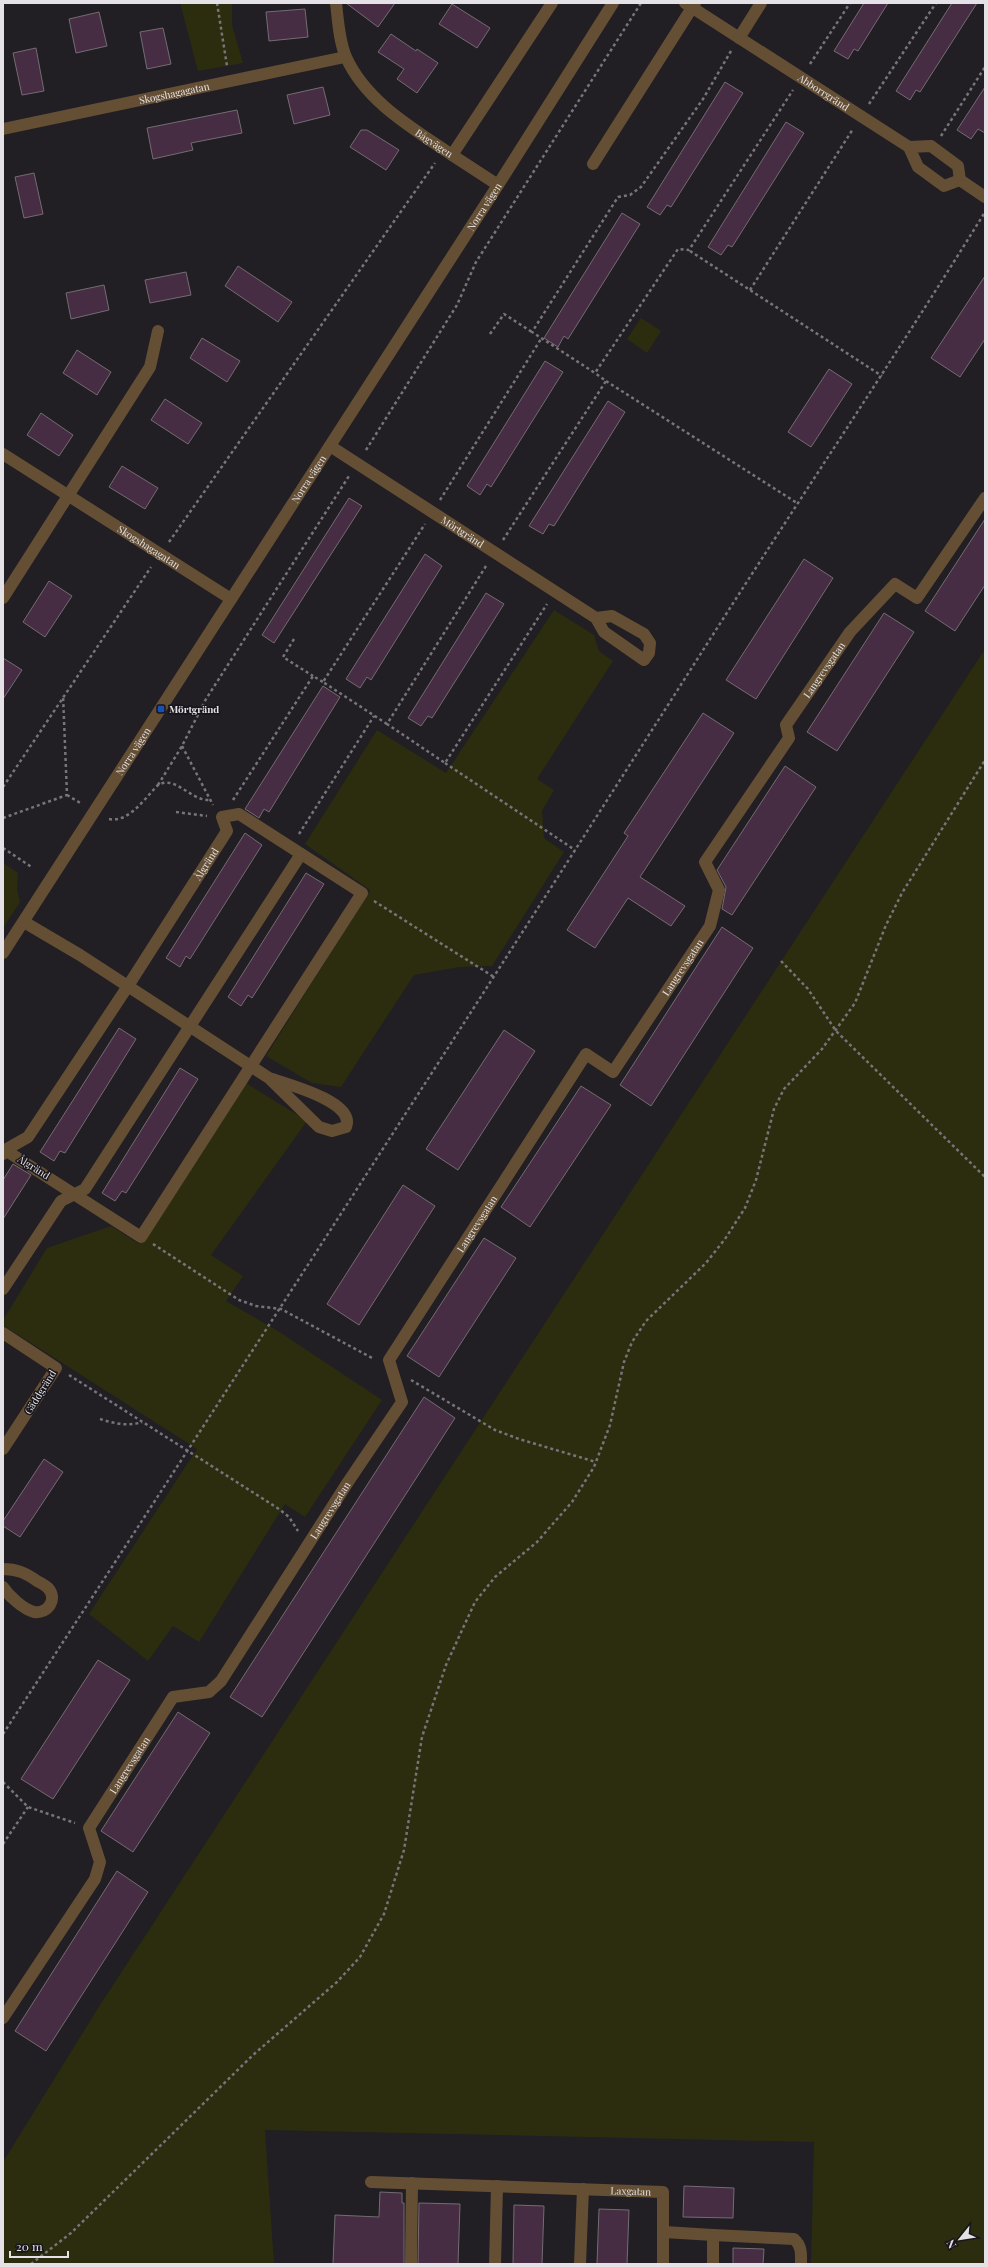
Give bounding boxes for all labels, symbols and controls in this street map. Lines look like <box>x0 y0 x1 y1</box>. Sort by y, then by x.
street label: Abborrgränd <box>795 70 852 114</box>
street label: Skogshagagatan <box>138 79 211 107</box>
street label: Bågvägen <box>413 125 456 161</box>
street label: Norra vägen <box>463 180 505 233</box>
street label: Norra vägen <box>288 452 329 506</box>
street label: Mörtgränd <box>439 513 487 551</box>
street label: Skogshagagatan <box>115 522 183 572</box>
street label: Langrevsgatan <box>800 639 848 701</box>
place label: Mörtgränd <box>169 702 219 716</box>
marker: Mörtgränd <box>156 704 166 714</box>
street label: Norra vägen <box>112 725 154 778</box>
street label: Ålgränd <box>190 845 222 883</box>
street label: Langrevsgatan <box>659 936 706 998</box>
street label: Ålgränd <box>14 1151 53 1182</box>
street label: Langrevsgatan <box>453 1192 500 1255</box>
street label: Gäddgränd <box>21 1367 59 1417</box>
street label: Langrevsgatan <box>307 1479 353 1541</box>
street label: Langrevsgatan <box>106 1734 153 1796</box>
street label: Laxgatan <box>610 2183 651 2199</box>
north arrow <box>940 2219 980 2259</box>
scale bar <box>10 2233 68 2259</box>
text: N <box>942 2237 959 2251</box>
text: 20 m <box>16 2238 43 2254</box>

